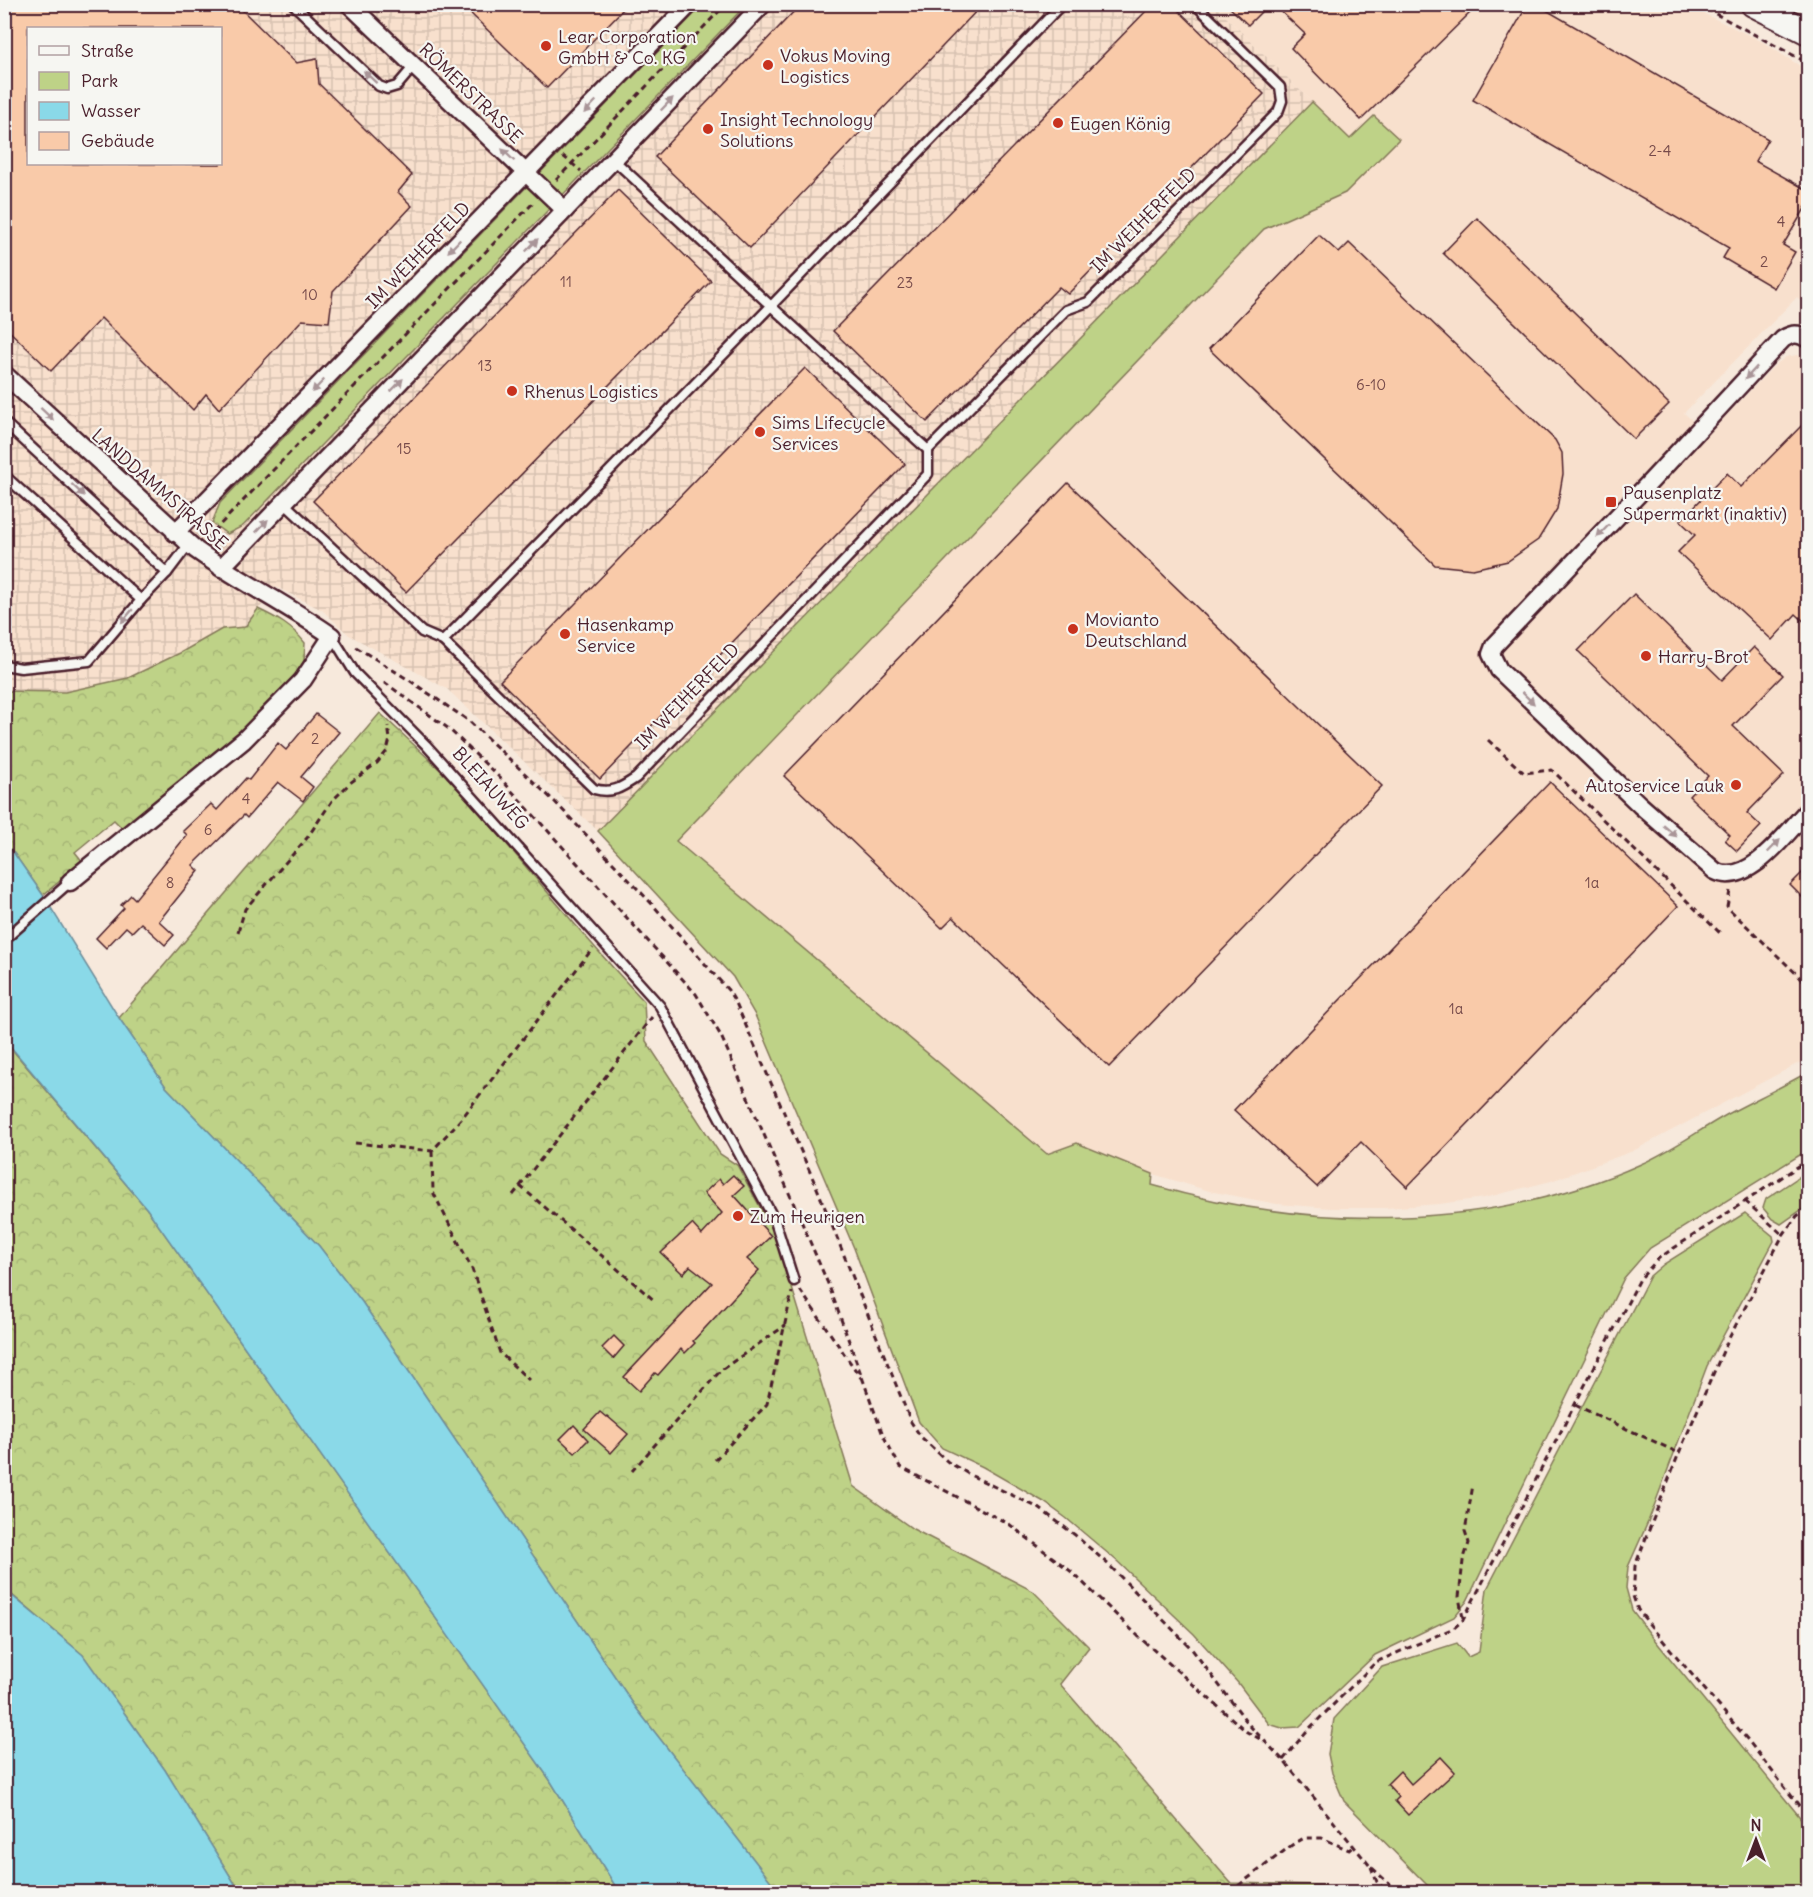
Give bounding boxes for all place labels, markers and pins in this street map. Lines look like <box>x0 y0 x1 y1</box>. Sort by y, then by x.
place label: Lear Corporation GmbH & Co. KG <box>558 25 696 69</box>
marker: Lear Corporation GmbH & Co. KG <box>539 39 553 53</box>
place label: Vokus Moving Logistics <box>780 44 891 88</box>
marker: Vokus Moving Logistics <box>761 58 775 72</box>
place label: Insight Technology Solutions <box>720 108 873 152</box>
place label: Eugen König <box>1070 112 1171 135</box>
marker: Eugen König <box>1051 116 1065 130</box>
marker: Insight Technology Solutions <box>701 122 715 136</box>
place label: Rhenus Logistics <box>524 380 658 403</box>
marker: Rhenus Logistics <box>505 384 519 398</box>
place label: Sims Lifecycle Services <box>772 411 886 455</box>
marker: Sims Lifecycle Services <box>753 425 767 439</box>
place label: Pausenplatz Supermarkt (inaktiv) <box>1623 481 1787 525</box>
marker: Pausenplatz Supermarkt (inaktiv) <box>1604 495 1618 509</box>
place label: Movianto Deutschland <box>1085 608 1188 652</box>
place label: Hasenkamp Service <box>577 613 674 657</box>
marker: Movianto Deutschland <box>1066 622 1080 636</box>
marker: Hasenkamp Service <box>558 627 572 641</box>
place label: Harry-Brot <box>1658 645 1749 668</box>
marker: Harry-Brot <box>1639 649 1653 663</box>
place label: Autoservice Lauk <box>1585 774 1724 797</box>
marker: Autoservice Lauk <box>1729 778 1743 792</box>
place label: Zum Heurigen <box>750 1205 865 1228</box>
marker: Zum Heurigen <box>731 1209 745 1223</box>

